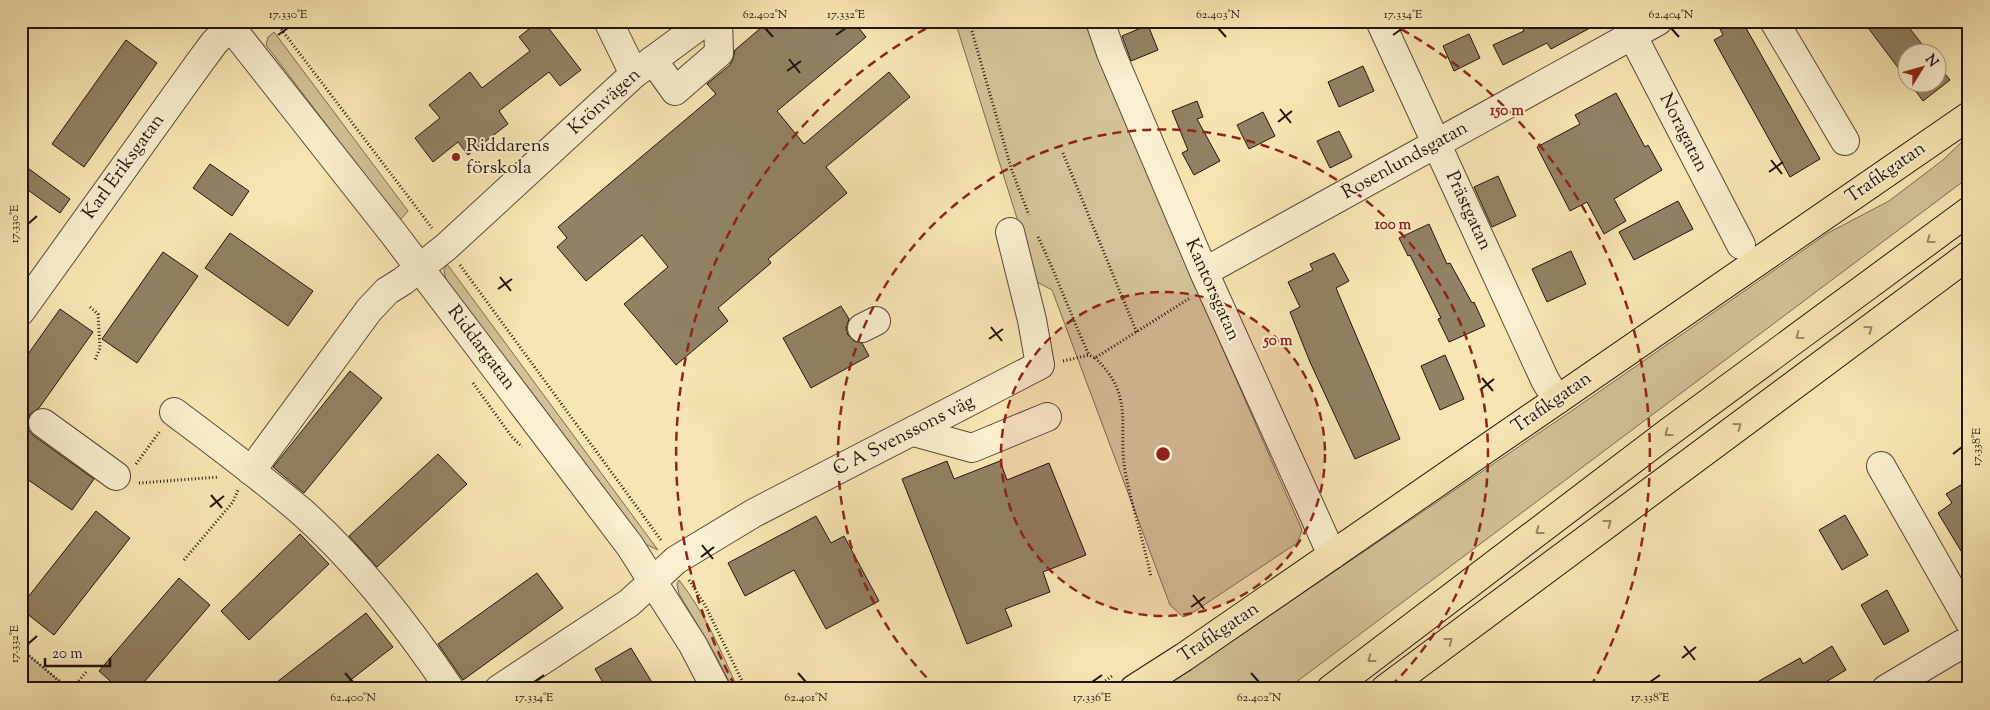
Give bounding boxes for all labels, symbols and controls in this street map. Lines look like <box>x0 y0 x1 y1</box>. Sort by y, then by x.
text: 17.330°E <box>269 6 308 24</box>
text: 62.402°N <box>743 6 788 24</box>
text: 17.332°E <box>827 6 866 24</box>
text: 62.403°N <box>1196 6 1241 24</box>
text: 17.334°E <box>1384 6 1423 24</box>
text: 62.404°N <box>1649 6 1694 24</box>
north arrow <box>1898 42 1948 92</box>
text: N <box>1919 51 1942 72</box>
street label: Krönvägen <box>563 62 647 142</box>
street label: Noragatan <box>1652 89 1714 177</box>
text: 150 m <box>1490 101 1524 122</box>
street label: Karl Eriksgatan <box>76 109 172 225</box>
street label: Rosenlundsgatan <box>1337 115 1473 207</box>
place label: Riddarens förskola <box>466 133 549 182</box>
street label: Trafikgatan <box>1840 135 1932 211</box>
marker: Riddarens förskola <box>450 151 462 163</box>
street label: Prästgatan <box>1438 167 1498 255</box>
text: 17.330°E <box>6 204 24 243</box>
text: 100 m <box>1375 215 1412 236</box>
one-way arrow <box>1926 234 1936 243</box>
street label: Kantorsgatan <box>1177 235 1247 345</box>
street label: Riddargatan <box>440 300 522 396</box>
one-way arrow <box>1863 326 1873 335</box>
text: 50 m <box>1263 331 1293 352</box>
one-way arrow <box>1796 331 1805 339</box>
street label: Trafikgatan <box>1506 365 1598 441</box>
street label: C A Svenssons väg <box>829 389 979 483</box>
one-way arrow <box>1732 423 1741 431</box>
one-way arrow <box>1664 427 1674 436</box>
text: 17.338°E <box>1968 427 1986 466</box>
centre of rings <box>1154 445 1172 463</box>
one-way arrow <box>1602 520 1611 528</box>
one-way arrow <box>1536 526 1545 534</box>
street label: Trafikgatan <box>1173 596 1265 670</box>
text: 17.332°E <box>6 624 24 663</box>
scale bar <box>45 635 110 667</box>
one-way arrow <box>1443 638 1452 646</box>
text: 20 m <box>52 644 83 665</box>
one-way arrow <box>1367 653 1377 662</box>
text: 62.400°N <box>330 689 376 707</box>
text: 17.334°E <box>515 689 554 707</box>
text: 62.401°N <box>784 689 828 707</box>
text: 17.336°E <box>1073 689 1112 707</box>
text: 62.402°N <box>1237 689 1282 707</box>
text: 17.338°E <box>1631 689 1670 707</box>

